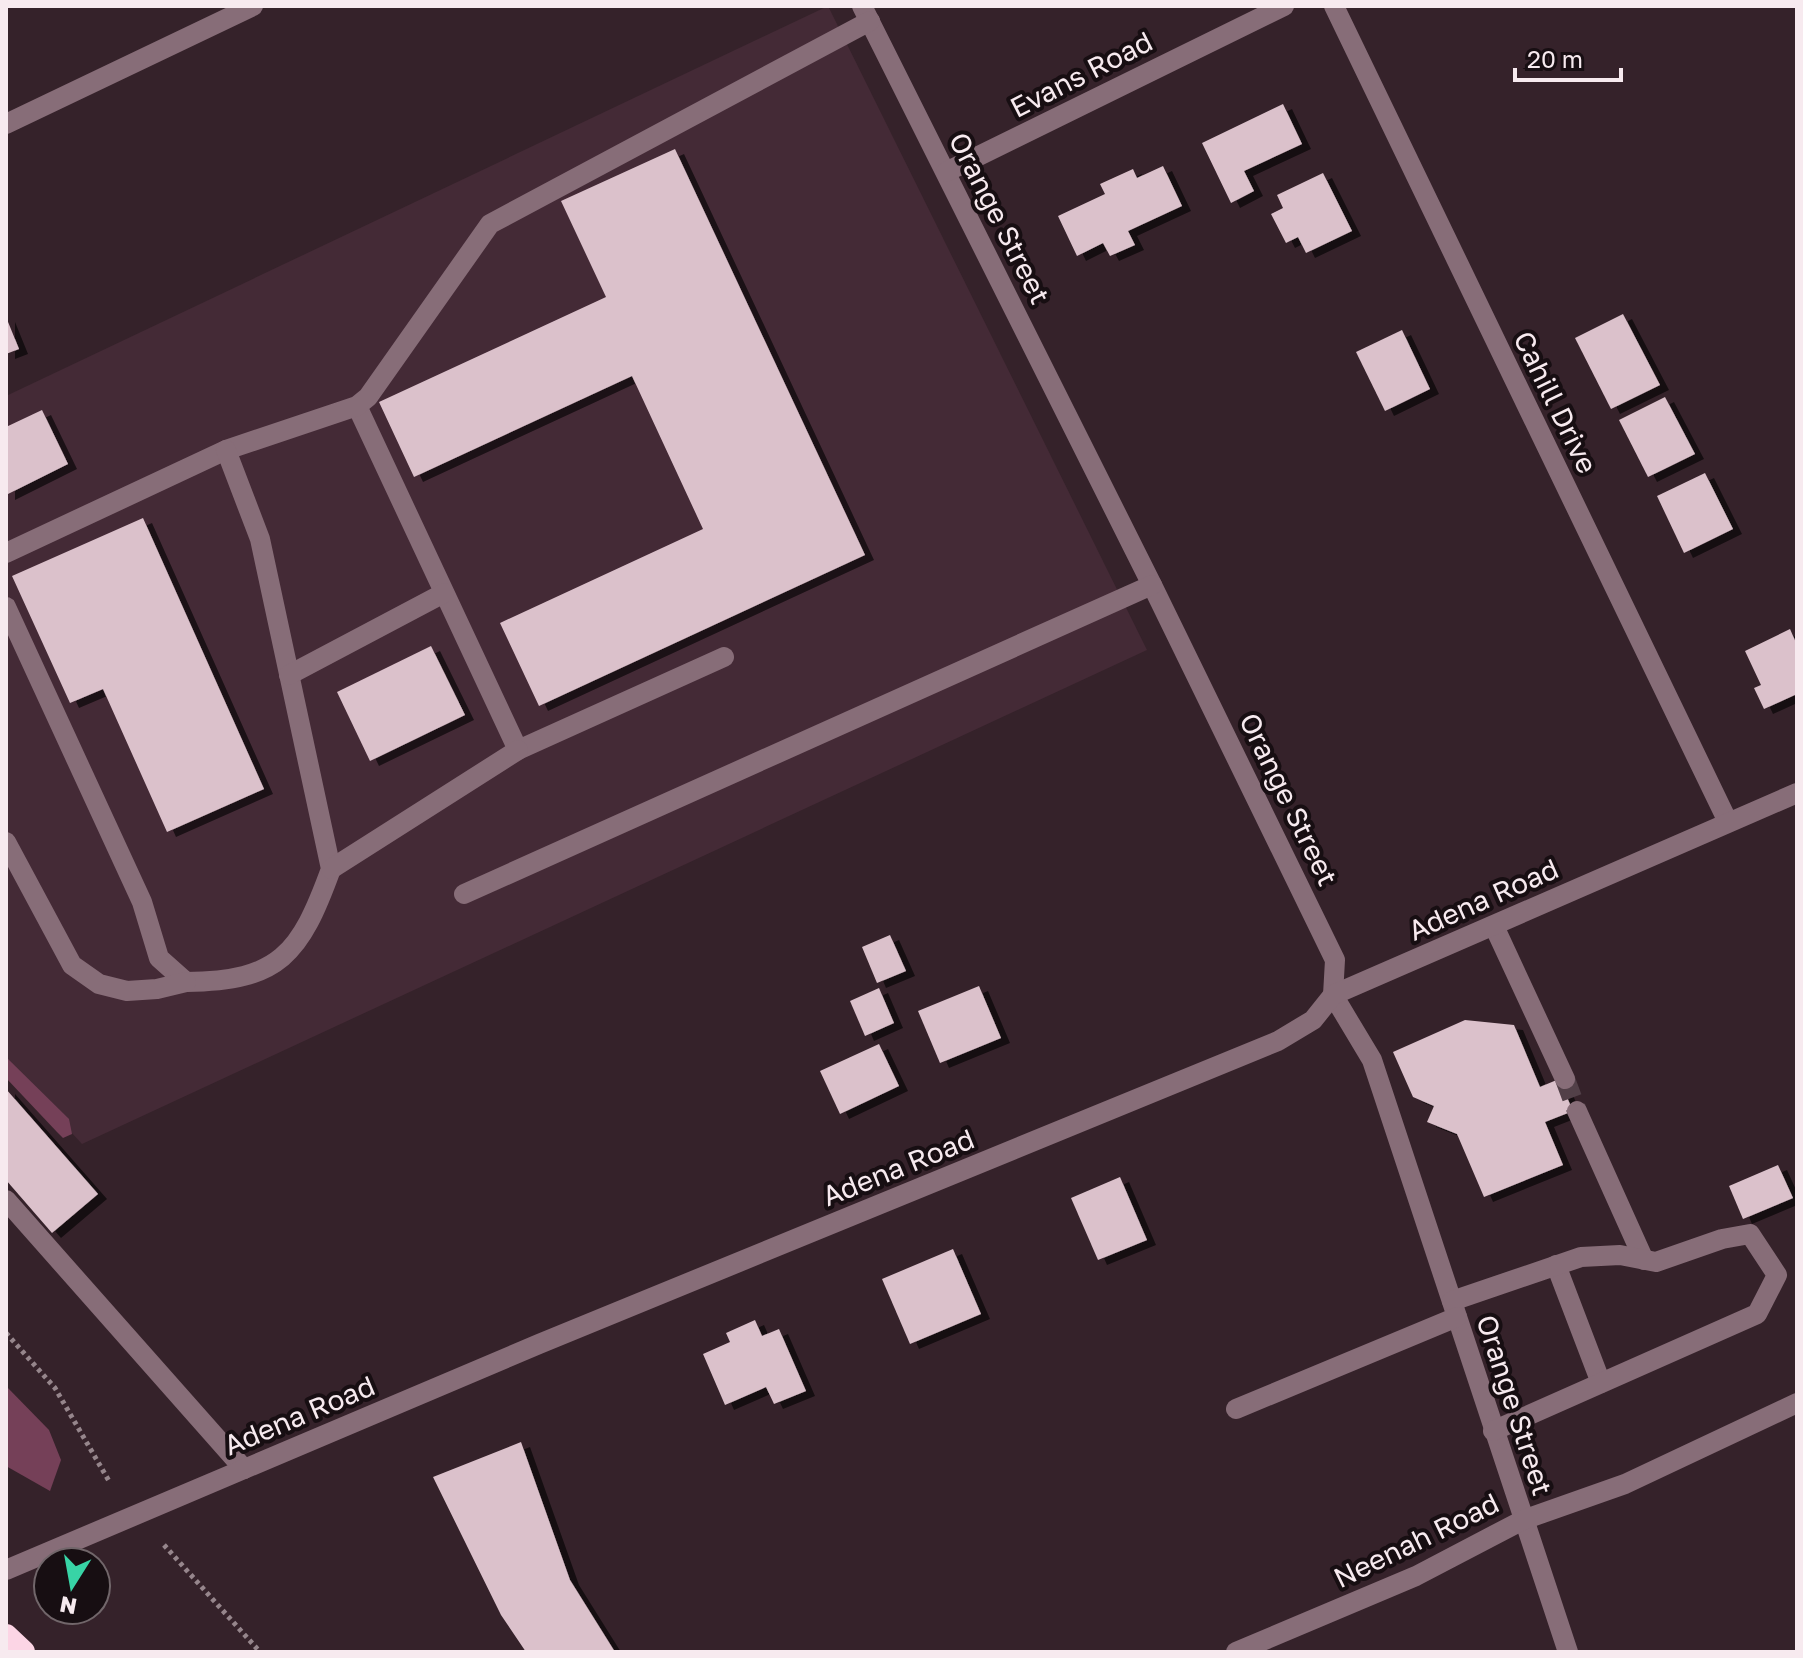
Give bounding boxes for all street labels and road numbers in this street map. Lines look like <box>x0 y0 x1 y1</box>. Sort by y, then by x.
street label: Evans Road <box>1004 24 1158 124</box>
street label: Orange Street <box>943 127 1057 309</box>
street label: Cahill Drive <box>1507 326 1605 478</box>
street label: Orange Street <box>1233 707 1345 891</box>
street label: Adena Road <box>1403 851 1563 947</box>
street label: Adena Road <box>817 1122 979 1212</box>
street label: Orange Street <box>1470 1311 1560 1499</box>
street label: Adena Road <box>219 1368 379 1462</box>
street label: Neenah Road <box>1328 1486 1504 1594</box>

